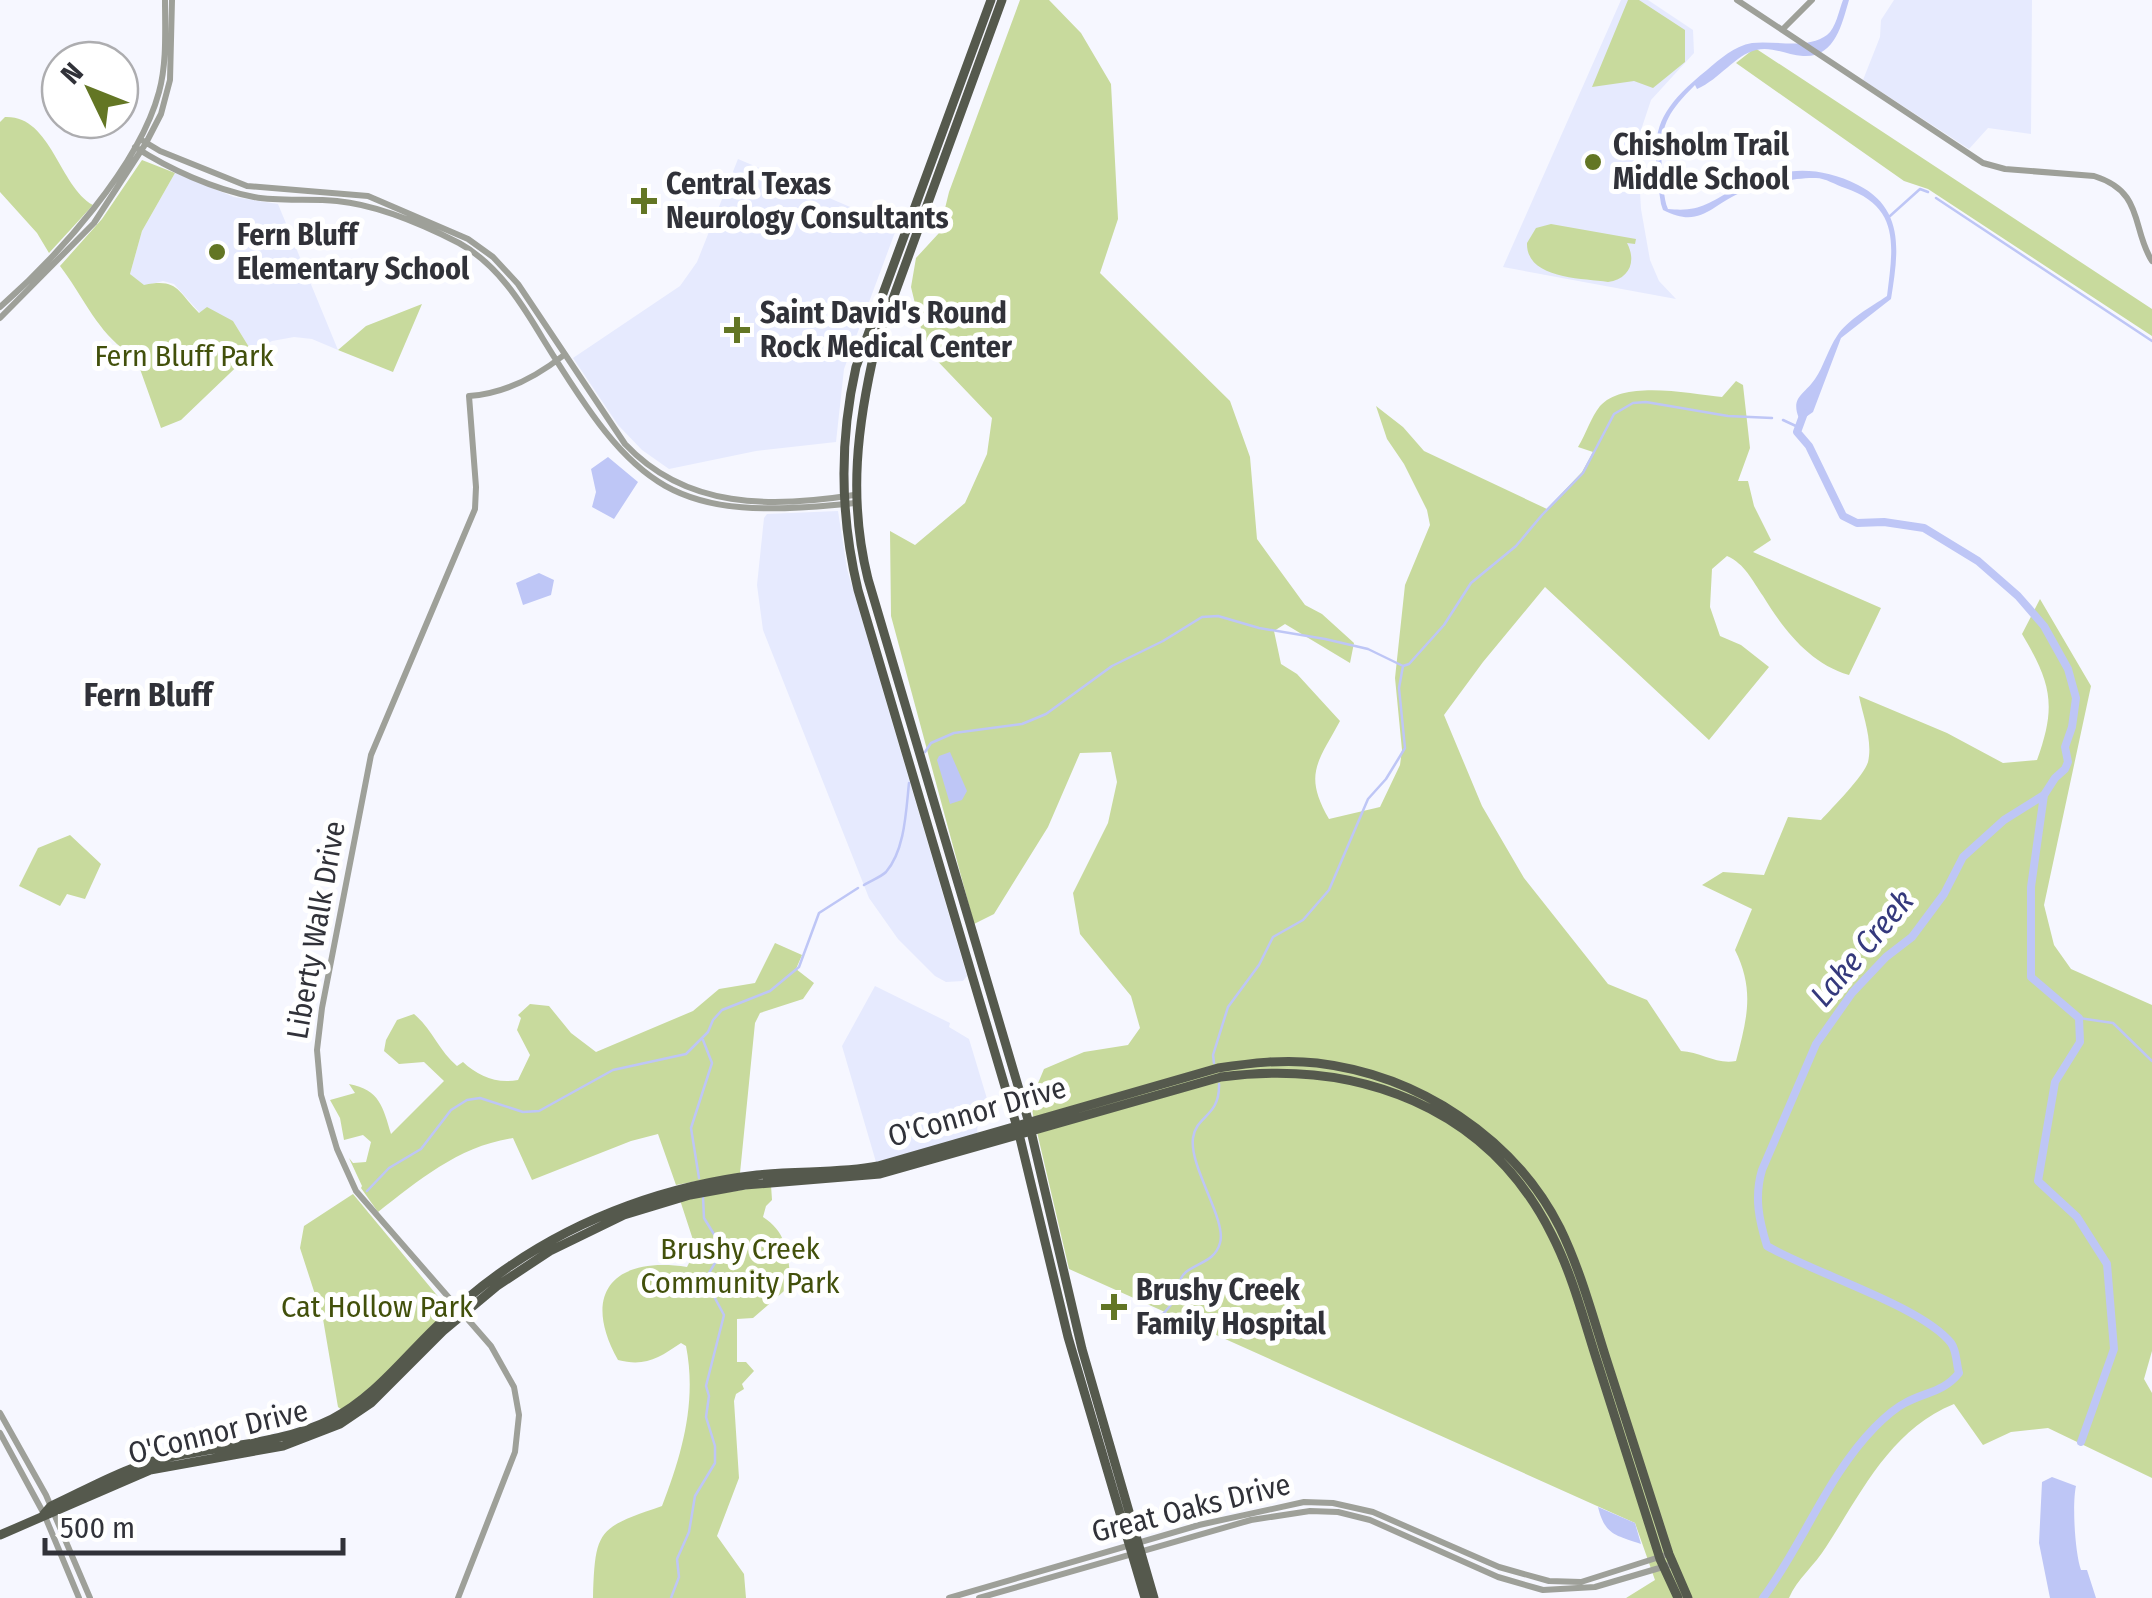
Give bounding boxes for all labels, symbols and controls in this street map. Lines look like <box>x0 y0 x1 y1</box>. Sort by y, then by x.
north arrow <box>40 40 140 140</box>
text: N <box>54 56 90 91</box>
place label: Chisholm Trail Middle School <box>1613 127 1790 197</box>
marker: Chisholm Trail Middle School <box>1582 151 1604 173</box>
place label: Central Texas Neurology Consultants <box>666 166 949 236</box>
marker: Central Texas Neurology Consultants <box>631 188 657 214</box>
place label: Fern Bluff Elementary School <box>237 217 470 287</box>
marker: Fern Bluff Elementary School <box>206 241 228 263</box>
place label: Saint David's Round Rock Medical Center <box>760 295 1013 365</box>
marker: Saint David's Round Rock Medical Center <box>724 317 750 343</box>
park label: Fern Bluff Park <box>95 338 273 374</box>
district label: Fern Bluff <box>84 676 215 714</box>
street label: Liberty Walk Drive <box>279 818 353 1042</box>
water label: Lake Creek <box>1802 882 1922 1014</box>
street label: O'Connor Drive <box>884 1069 1070 1155</box>
park label: Brushy Creek Community Park <box>640 1231 840 1301</box>
place label: Brushy Creek Family Hospital <box>1136 1272 1327 1342</box>
park label: Cat Hollow Park <box>281 1289 473 1325</box>
marker: Brushy Creek Family Hospital <box>1101 1294 1127 1320</box>
street label: O'Connor Drive <box>124 1392 312 1472</box>
street label: Great Oaks Drive <box>1088 1466 1294 1550</box>
scale bar <box>45 1493 342 1555</box>
text: 500 m <box>60 1510 135 1546</box>

